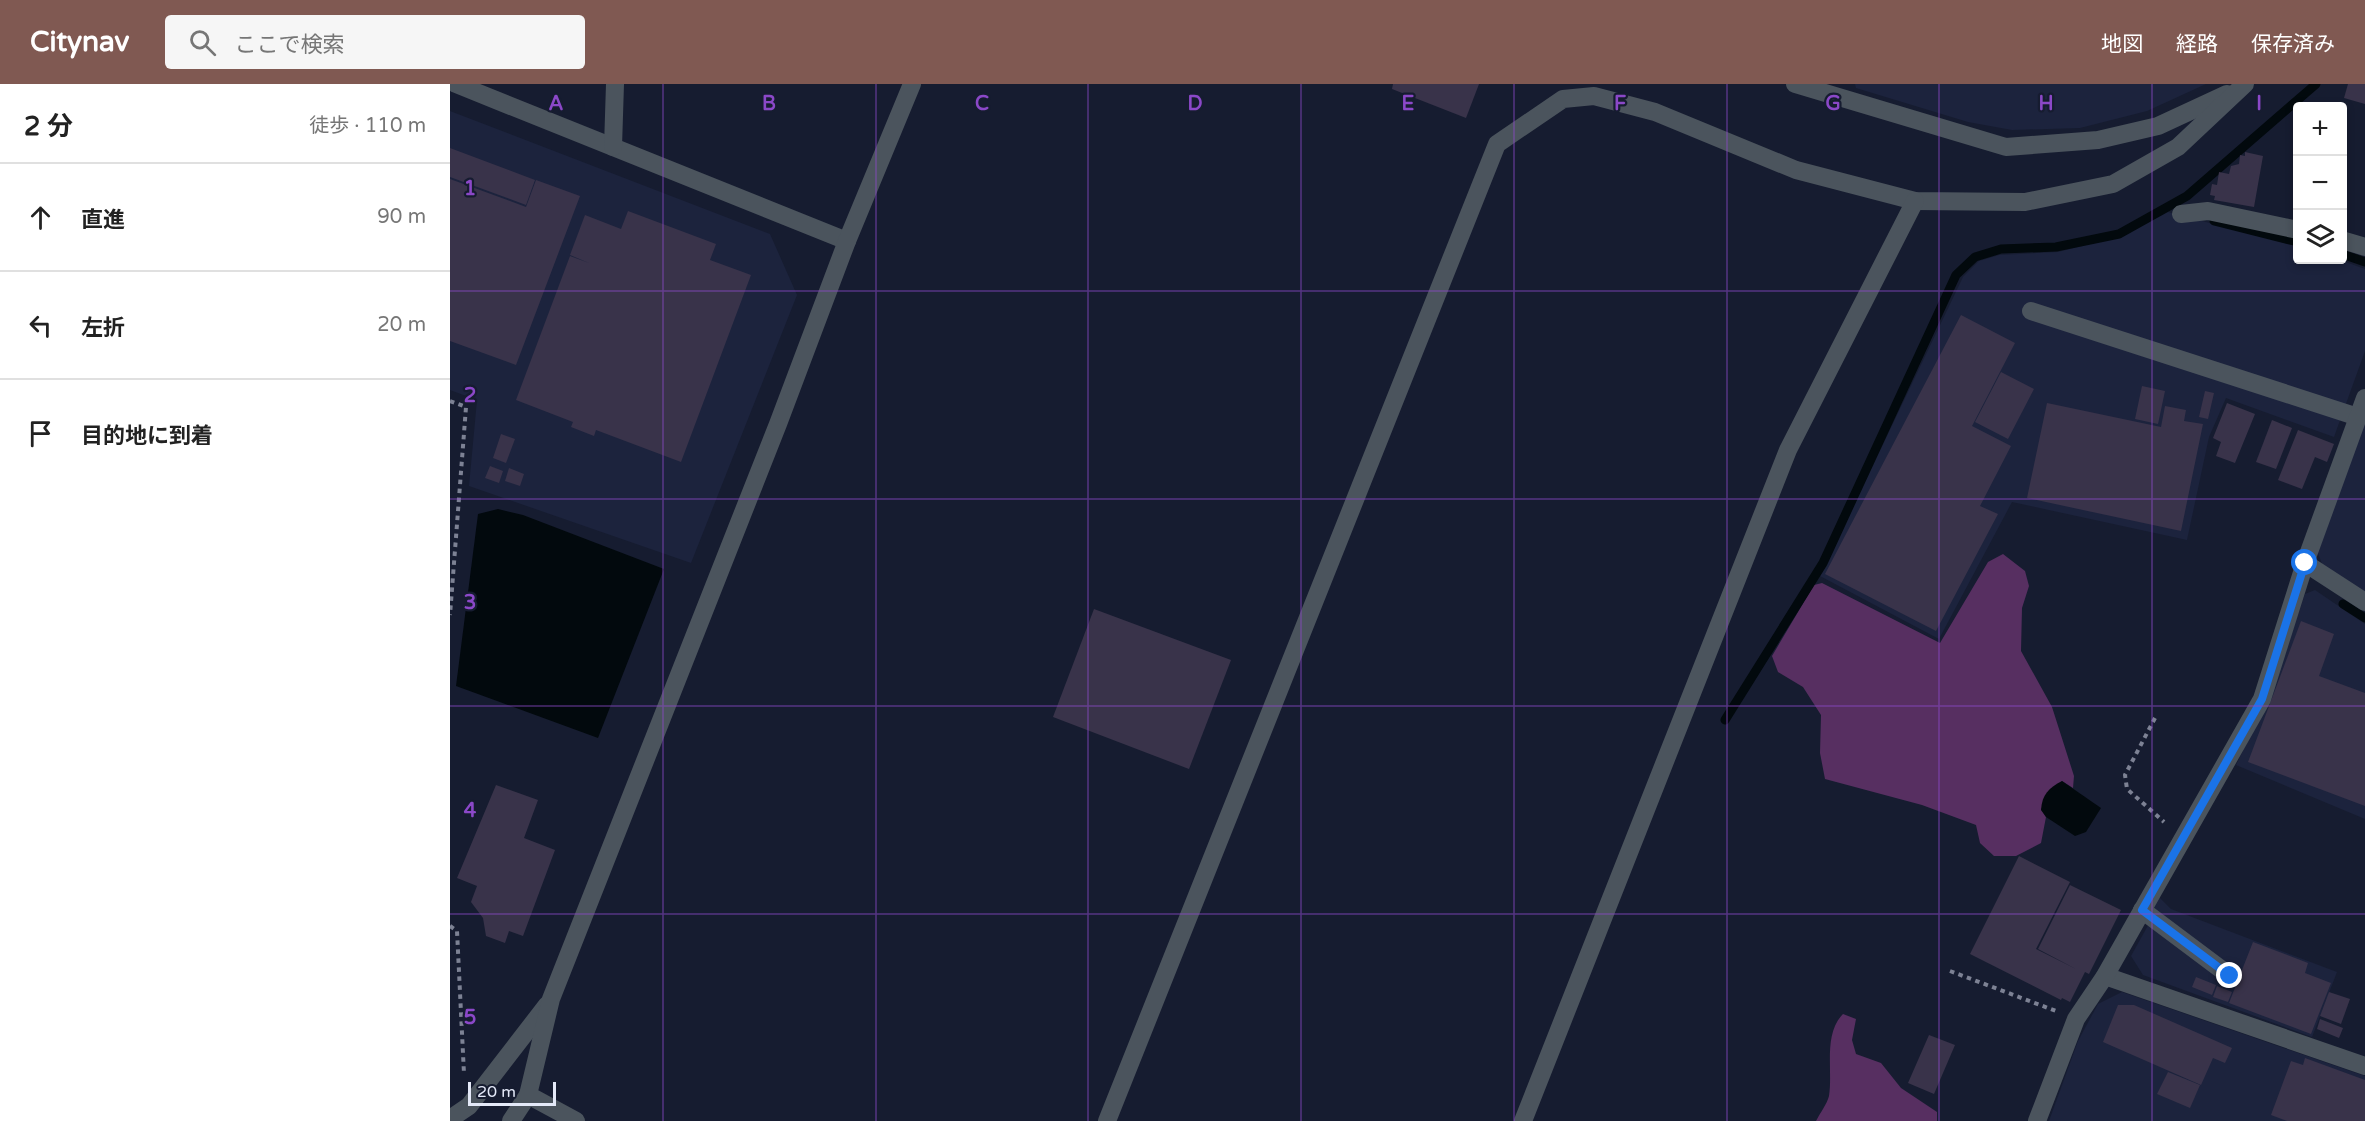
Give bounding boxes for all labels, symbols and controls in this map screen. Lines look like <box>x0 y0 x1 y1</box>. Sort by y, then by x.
search box <box>165 15 585 69</box>
text: Citynav <box>30 25 129 59</box>
icon: search <box>186 26 219 59</box>
text: ここで検索 <box>234 32 344 58</box>
text: 地図 <box>2101 32 2143 57</box>
text: 経路 <box>2176 32 2218 57</box>
text: 保存済み <box>2251 32 2335 57</box>
text: A <box>549 92 564 116</box>
text: B <box>762 92 776 116</box>
text: C <box>975 92 989 116</box>
text: D <box>1187 92 1203 116</box>
text: E <box>1402 92 1415 116</box>
text: F <box>1614 92 1626 116</box>
text: G <box>1825 92 1841 116</box>
text: H <box>2038 92 2054 116</box>
text: I <box>2256 92 2262 116</box>
map controls <box>2293 102 2347 264</box>
button: + <box>2293 102 2347 156</box>
text: 2 分 <box>24 111 73 142</box>
text: 徒歩 · 110 m <box>309 114 426 138</box>
button: − <box>2293 156 2347 210</box>
text: 1 <box>464 177 476 201</box>
icon: ahead <box>24 201 57 234</box>
text: 90 m <box>377 205 426 229</box>
text: 直進 <box>81 207 125 233</box>
button: layers <box>2293 210 2347 264</box>
icon: left <box>24 309 57 342</box>
text: 20 m <box>377 313 426 337</box>
text: 左折 <box>81 315 125 341</box>
text: 2 <box>464 384 476 408</box>
icon: arrive <box>24 417 57 450</box>
text: 目的地に到着 <box>81 423 213 449</box>
route start <box>2291 549 2317 575</box>
text: 3 <box>464 591 476 615</box>
text: 4 <box>464 799 477 823</box>
route end <box>2216 962 2242 988</box>
text: 5 <box>464 1006 476 1030</box>
scale bar <box>468 1079 556 1106</box>
text: 20 m <box>477 1082 516 1102</box>

